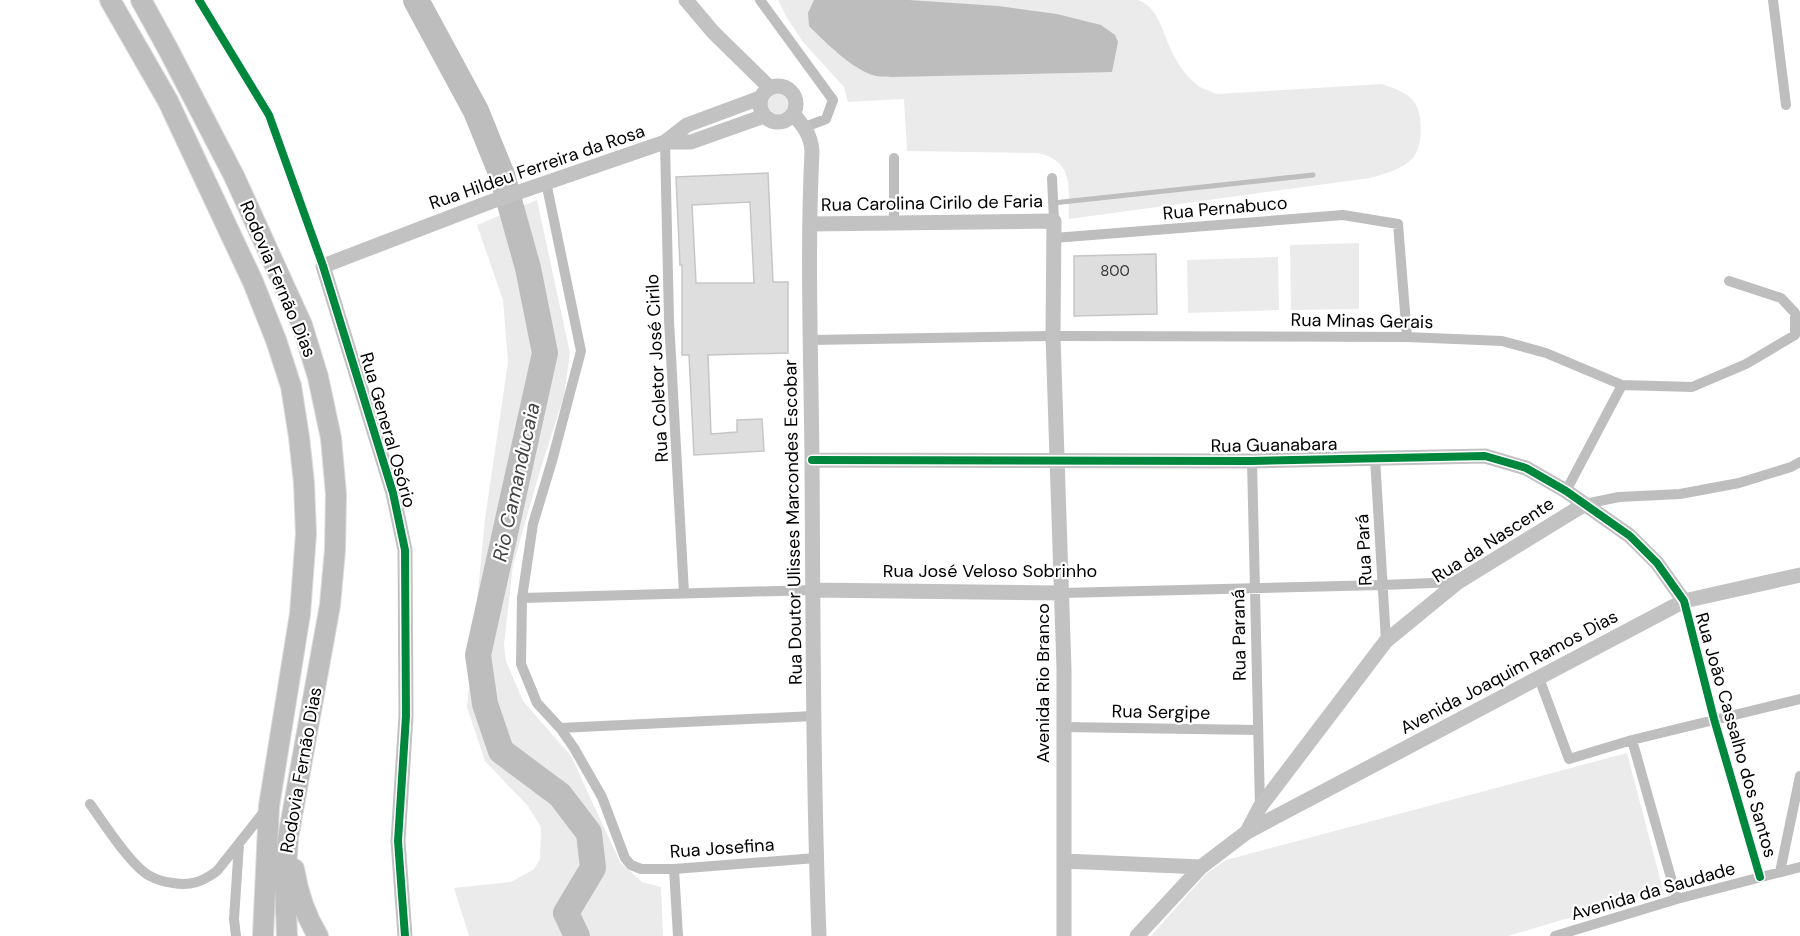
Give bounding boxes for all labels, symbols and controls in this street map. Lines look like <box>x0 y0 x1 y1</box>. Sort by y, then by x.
street label: Rua Hildeu Ferreira da Rosa <box>426 119 648 215</box>
street label: Rua Carolina Cirilo de Faria <box>821 189 1043 217</box>
street label: Rua Pernabuco <box>1162 191 1288 225</box>
street label: Rodovia Fernão Dias <box>234 197 322 361</box>
house number: 800 <box>1100 261 1130 281</box>
street label: Rua Coletor José Cirilo <box>640 273 674 463</box>
street label: Rua Minas Gerais <box>1290 308 1434 334</box>
street label: Rua General Osório <box>354 350 422 510</box>
street label: Rua Doutor Ulisses Marcondes Escobar <box>778 359 808 685</box>
water label: Rio Camanducaia <box>486 400 546 564</box>
street label: Rua Guanabara <box>1210 432 1338 458</box>
street label: Rua da Nascente <box>1428 492 1558 588</box>
street label: Rua Pará <box>1350 513 1378 587</box>
street label: Rua José Veloso Sobrinho <box>883 559 1097 583</box>
street label: Rua Paraná <box>1226 589 1252 681</box>
street label: Avenida Rio Branco <box>1031 603 1055 763</box>
street label: Avenida Joaquim Ramos Dias <box>1396 604 1622 740</box>
street label: Rua João Cassalho dos Santos <box>1689 610 1783 860</box>
street label: Rodovia Fernão Dias <box>275 685 327 855</box>
street label: Rua Sergipe <box>1112 699 1210 725</box>
street label: Rua Josefina <box>669 832 775 864</box>
street label: Avenida da Saudade <box>1568 856 1738 926</box>

